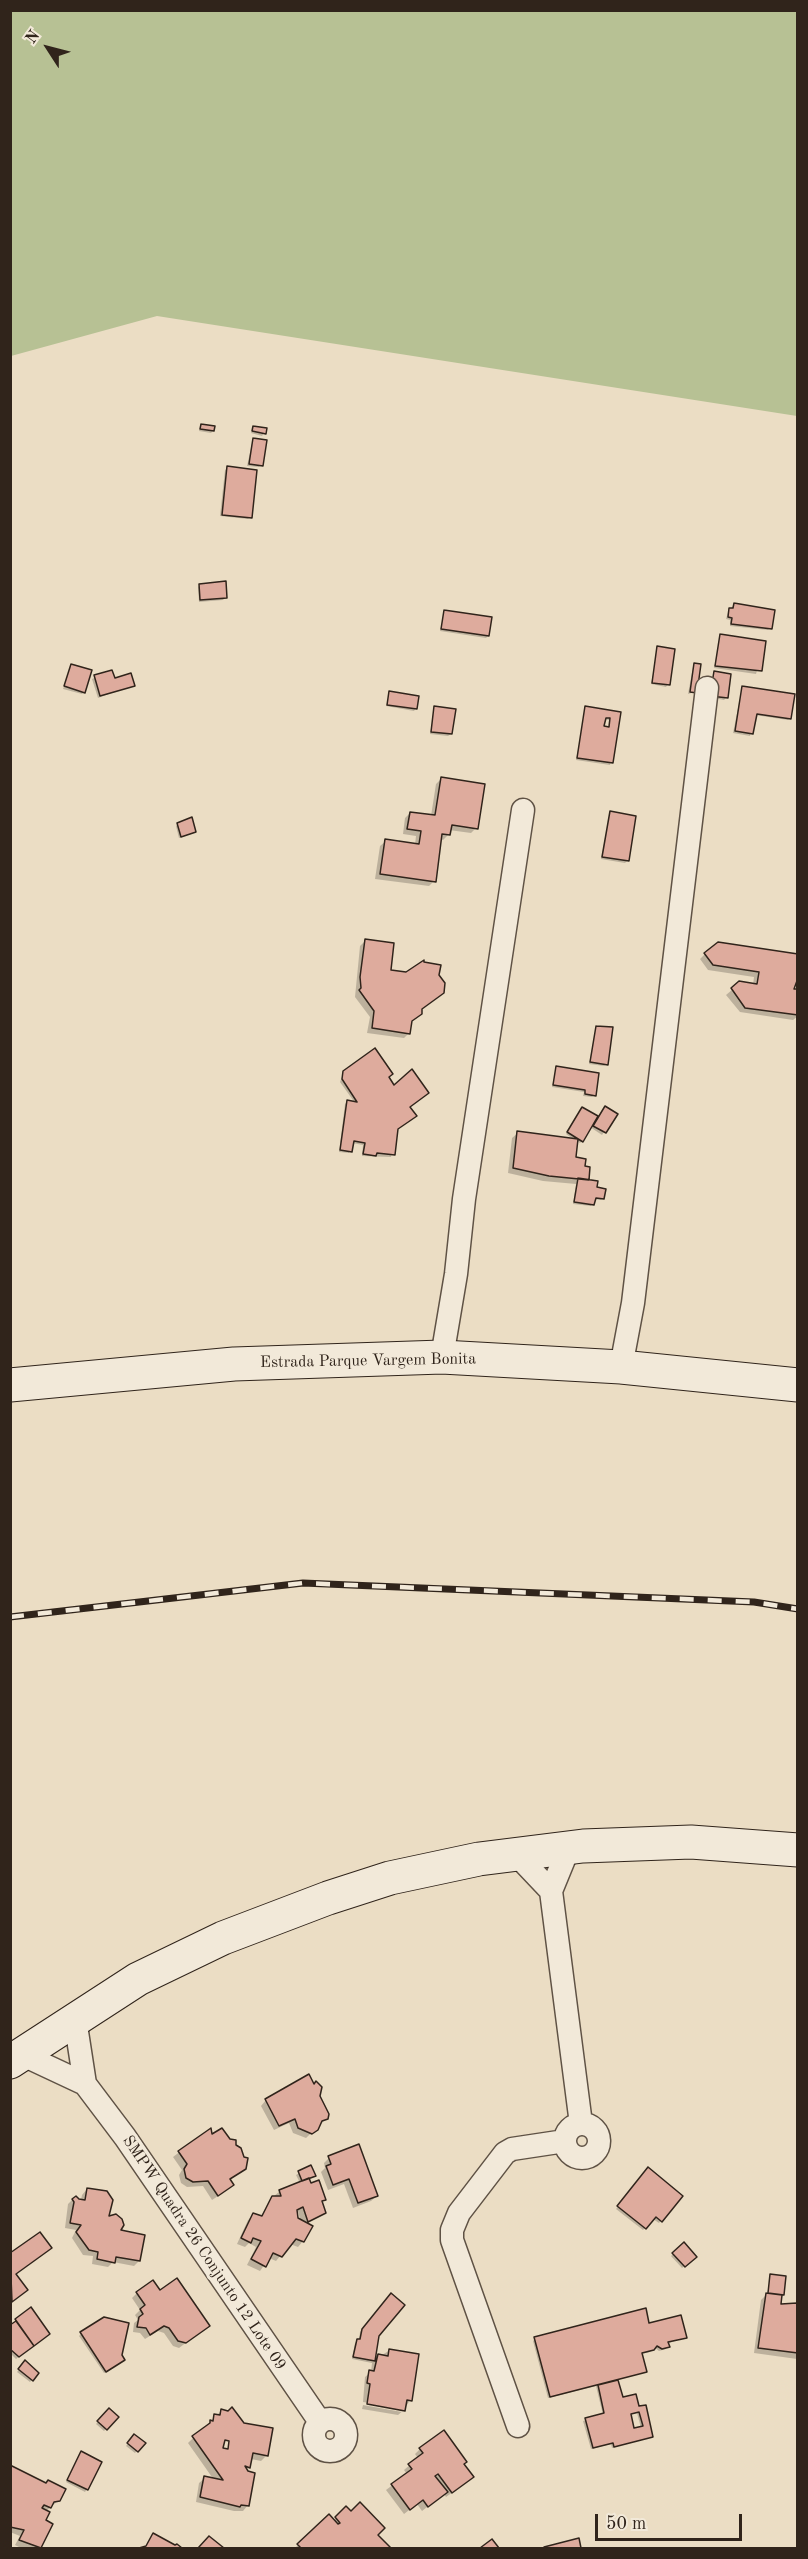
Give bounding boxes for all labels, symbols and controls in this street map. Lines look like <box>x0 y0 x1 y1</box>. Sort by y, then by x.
north arrow <box>18 18 78 78</box>
text: N <box>23 28 44 47</box>
street label: Estrada Parque Vargem Bonita <box>260 1350 476 1372</box>
street label: SMPW Quadra 26 Conjunto 12 Lote 09 <box>118 2132 290 2374</box>
scale bar <box>598 2502 745 2540</box>
text: 50 m <box>606 2515 646 2533</box>

